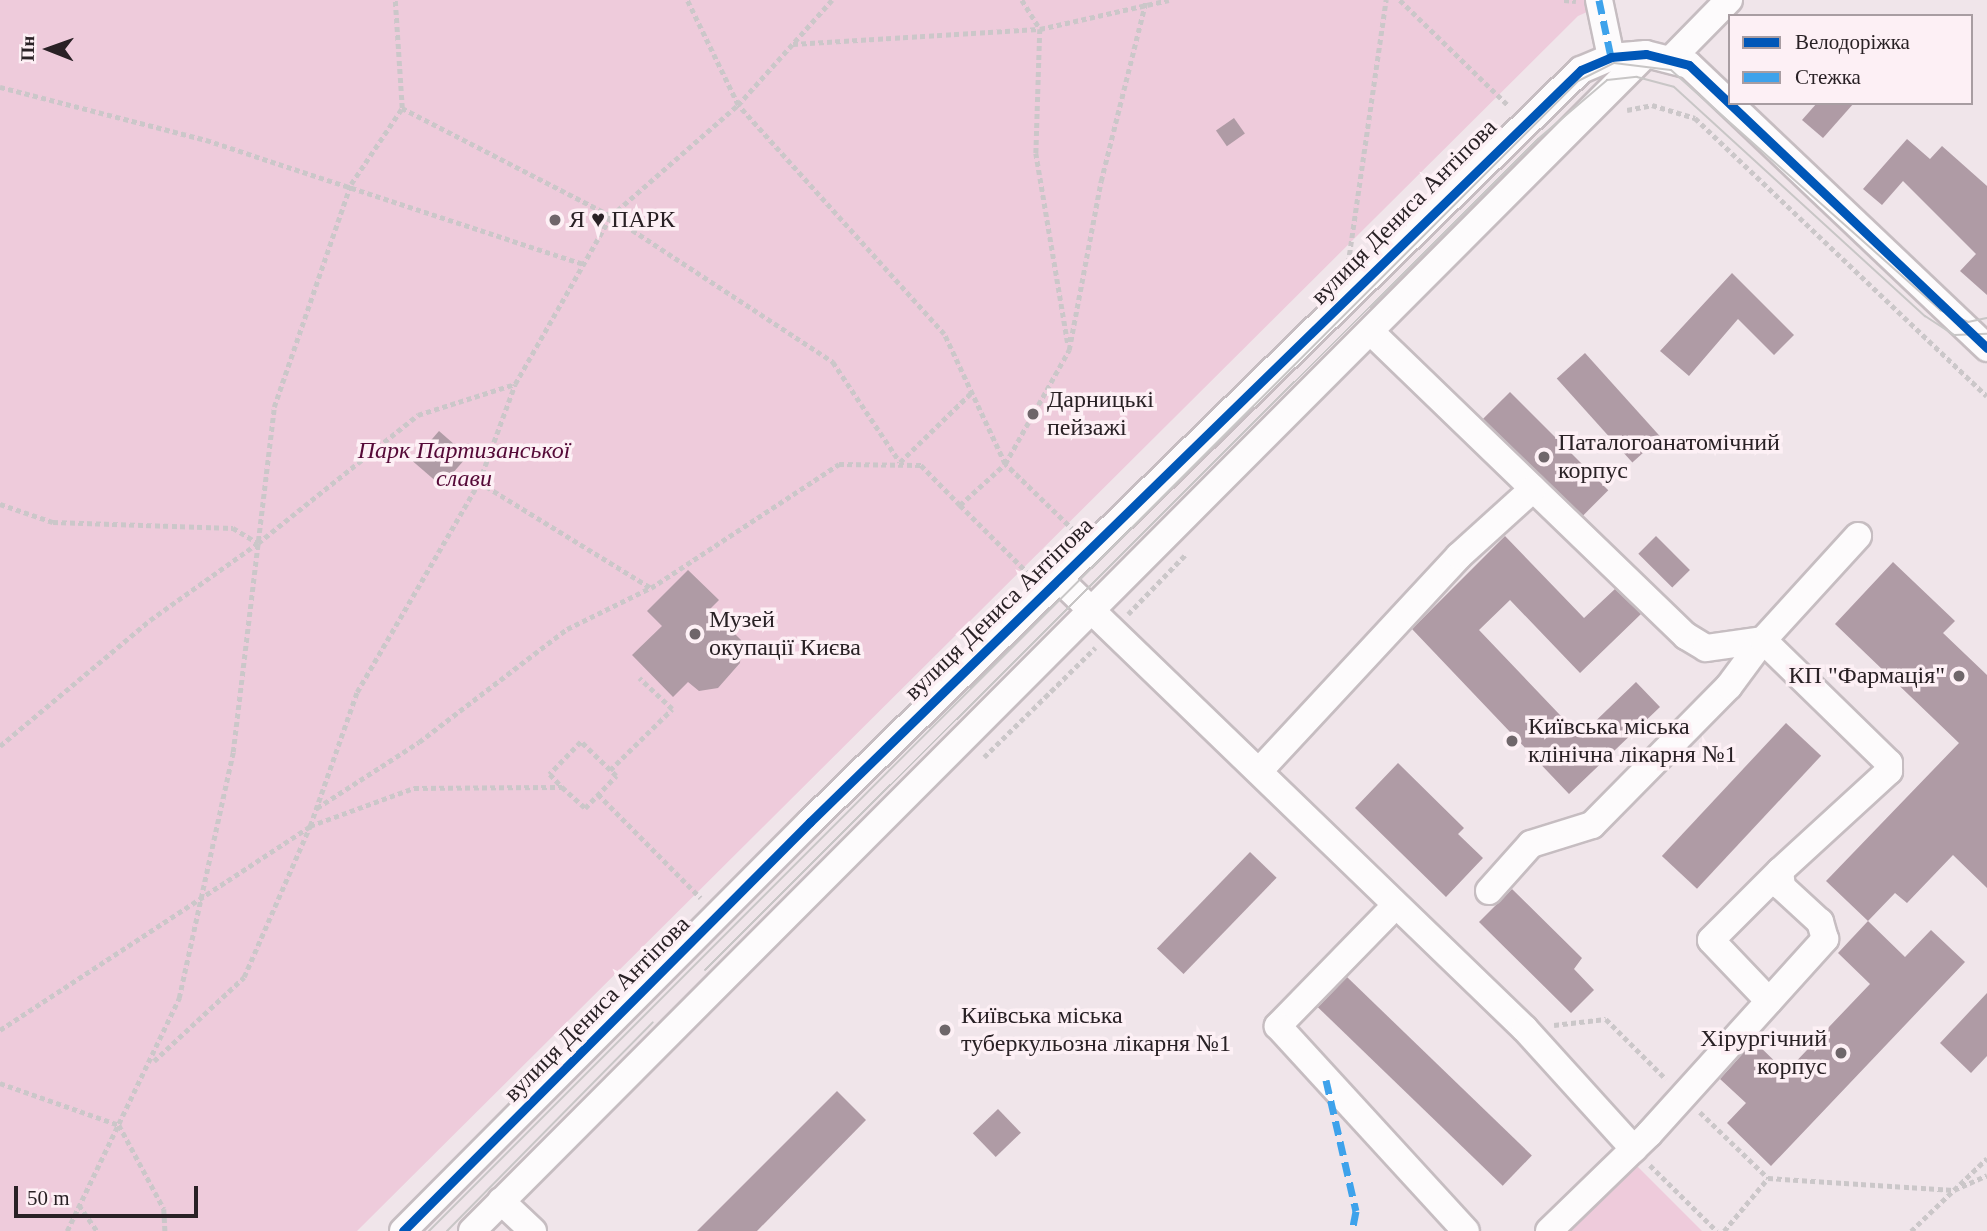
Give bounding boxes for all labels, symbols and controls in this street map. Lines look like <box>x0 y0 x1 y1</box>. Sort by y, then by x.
north arrow <box>14 14 84 84</box>
legend <box>1728 14 1973 105</box>
text: Велодоріжка <box>1795 30 1910 54</box>
text: Пн <box>17 36 38 62</box>
text: Стежка <box>1795 65 1861 89</box>
street label: вулиця Дениса Антіпова <box>1305 113 1503 311</box>
place label: Я ♥ ПАРК <box>569 206 675 234</box>
marker: Я ♥ ПАРК <box>547 212 563 228</box>
place label: Дарницькі пейзажі <box>1047 386 1154 442</box>
marker: Дарницькі пейзажі <box>1025 406 1041 422</box>
place label: Паталогоанатомічний корпус <box>1558 429 1780 485</box>
park label: Парк Партизанської слави <box>358 437 570 493</box>
marker: Паталогоанатомічний корпус <box>1536 449 1552 465</box>
street label: вулиця Дениса Антіпова <box>899 512 1099 706</box>
place label: Музей окупації Києва <box>709 606 861 662</box>
marker: Музей окупації Києва <box>687 626 703 642</box>
place label: КП "Фармація" <box>1789 662 1945 690</box>
marker: КП "Фармація" <box>1951 668 1967 684</box>
place label: Київська міська клінічна лікарня №1 <box>1528 713 1737 769</box>
marker: Київська міська клінічна лікарня №1 <box>1502 731 1522 751</box>
street label: вулиця Дениса Антіпова <box>498 910 696 1108</box>
place label: Київська міська туберкульозна лікарня №1 <box>961 1002 1231 1058</box>
marker: Київська міська туберкульозна лікарня №1 <box>935 1020 955 1040</box>
place label: Хірургічний корпус <box>1700 1025 1827 1081</box>
marker: Хірургічний корпус <box>1833 1045 1849 1061</box>
scale bar <box>18 1172 201 1216</box>
text: 50 m <box>27 1186 70 1210</box>

